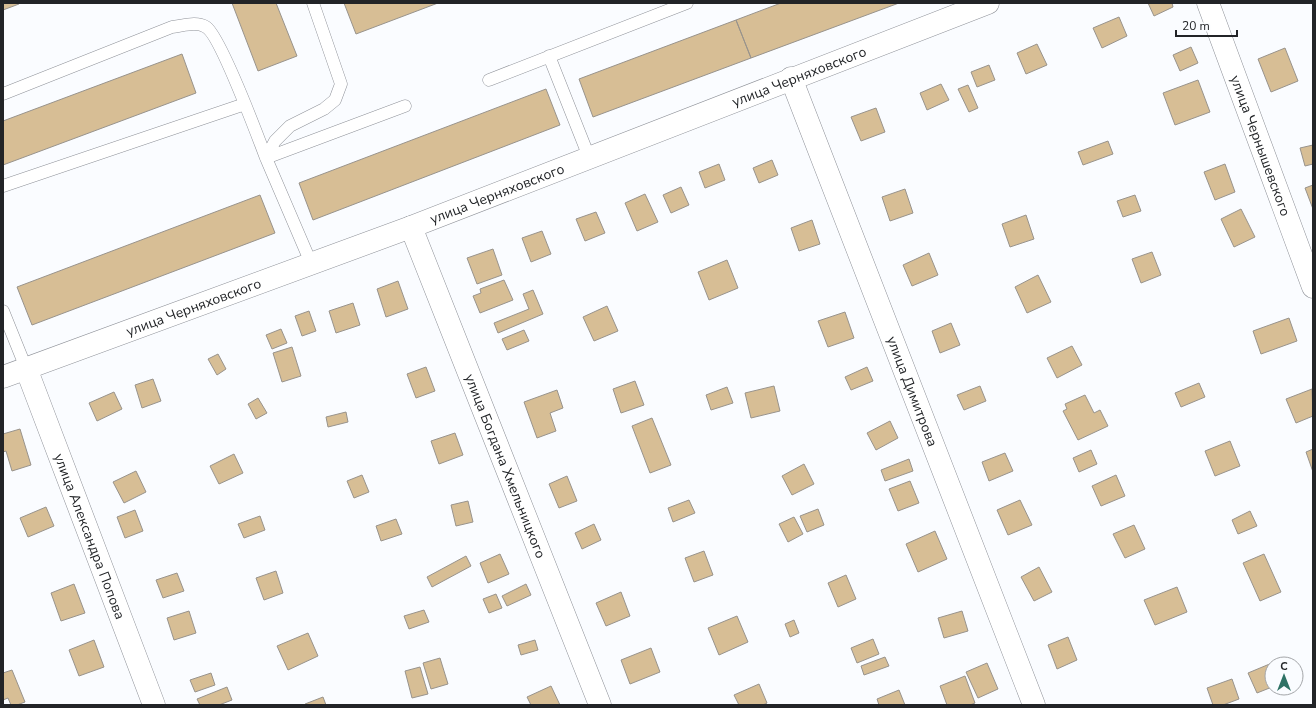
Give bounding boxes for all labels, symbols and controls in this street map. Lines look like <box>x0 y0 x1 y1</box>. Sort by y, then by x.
scale bar <box>1176 12 1237 38</box>
text: 20 m <box>1182 18 1210 34</box>
street label: улица Черняховского <box>729 42 869 111</box>
street label: улица Чернышевского <box>1226 72 1295 219</box>
street label: улица Черняховского <box>427 159 567 228</box>
street label: улица Черняховского <box>123 273 264 340</box>
street label: улица Димитрова <box>882 333 942 449</box>
street label: улица Богдана Хмельницкого <box>460 371 551 561</box>
street label: улица Александра Попова <box>50 451 130 622</box>
north arrow <box>1264 656 1304 696</box>
text: С <box>1280 659 1288 674</box>

